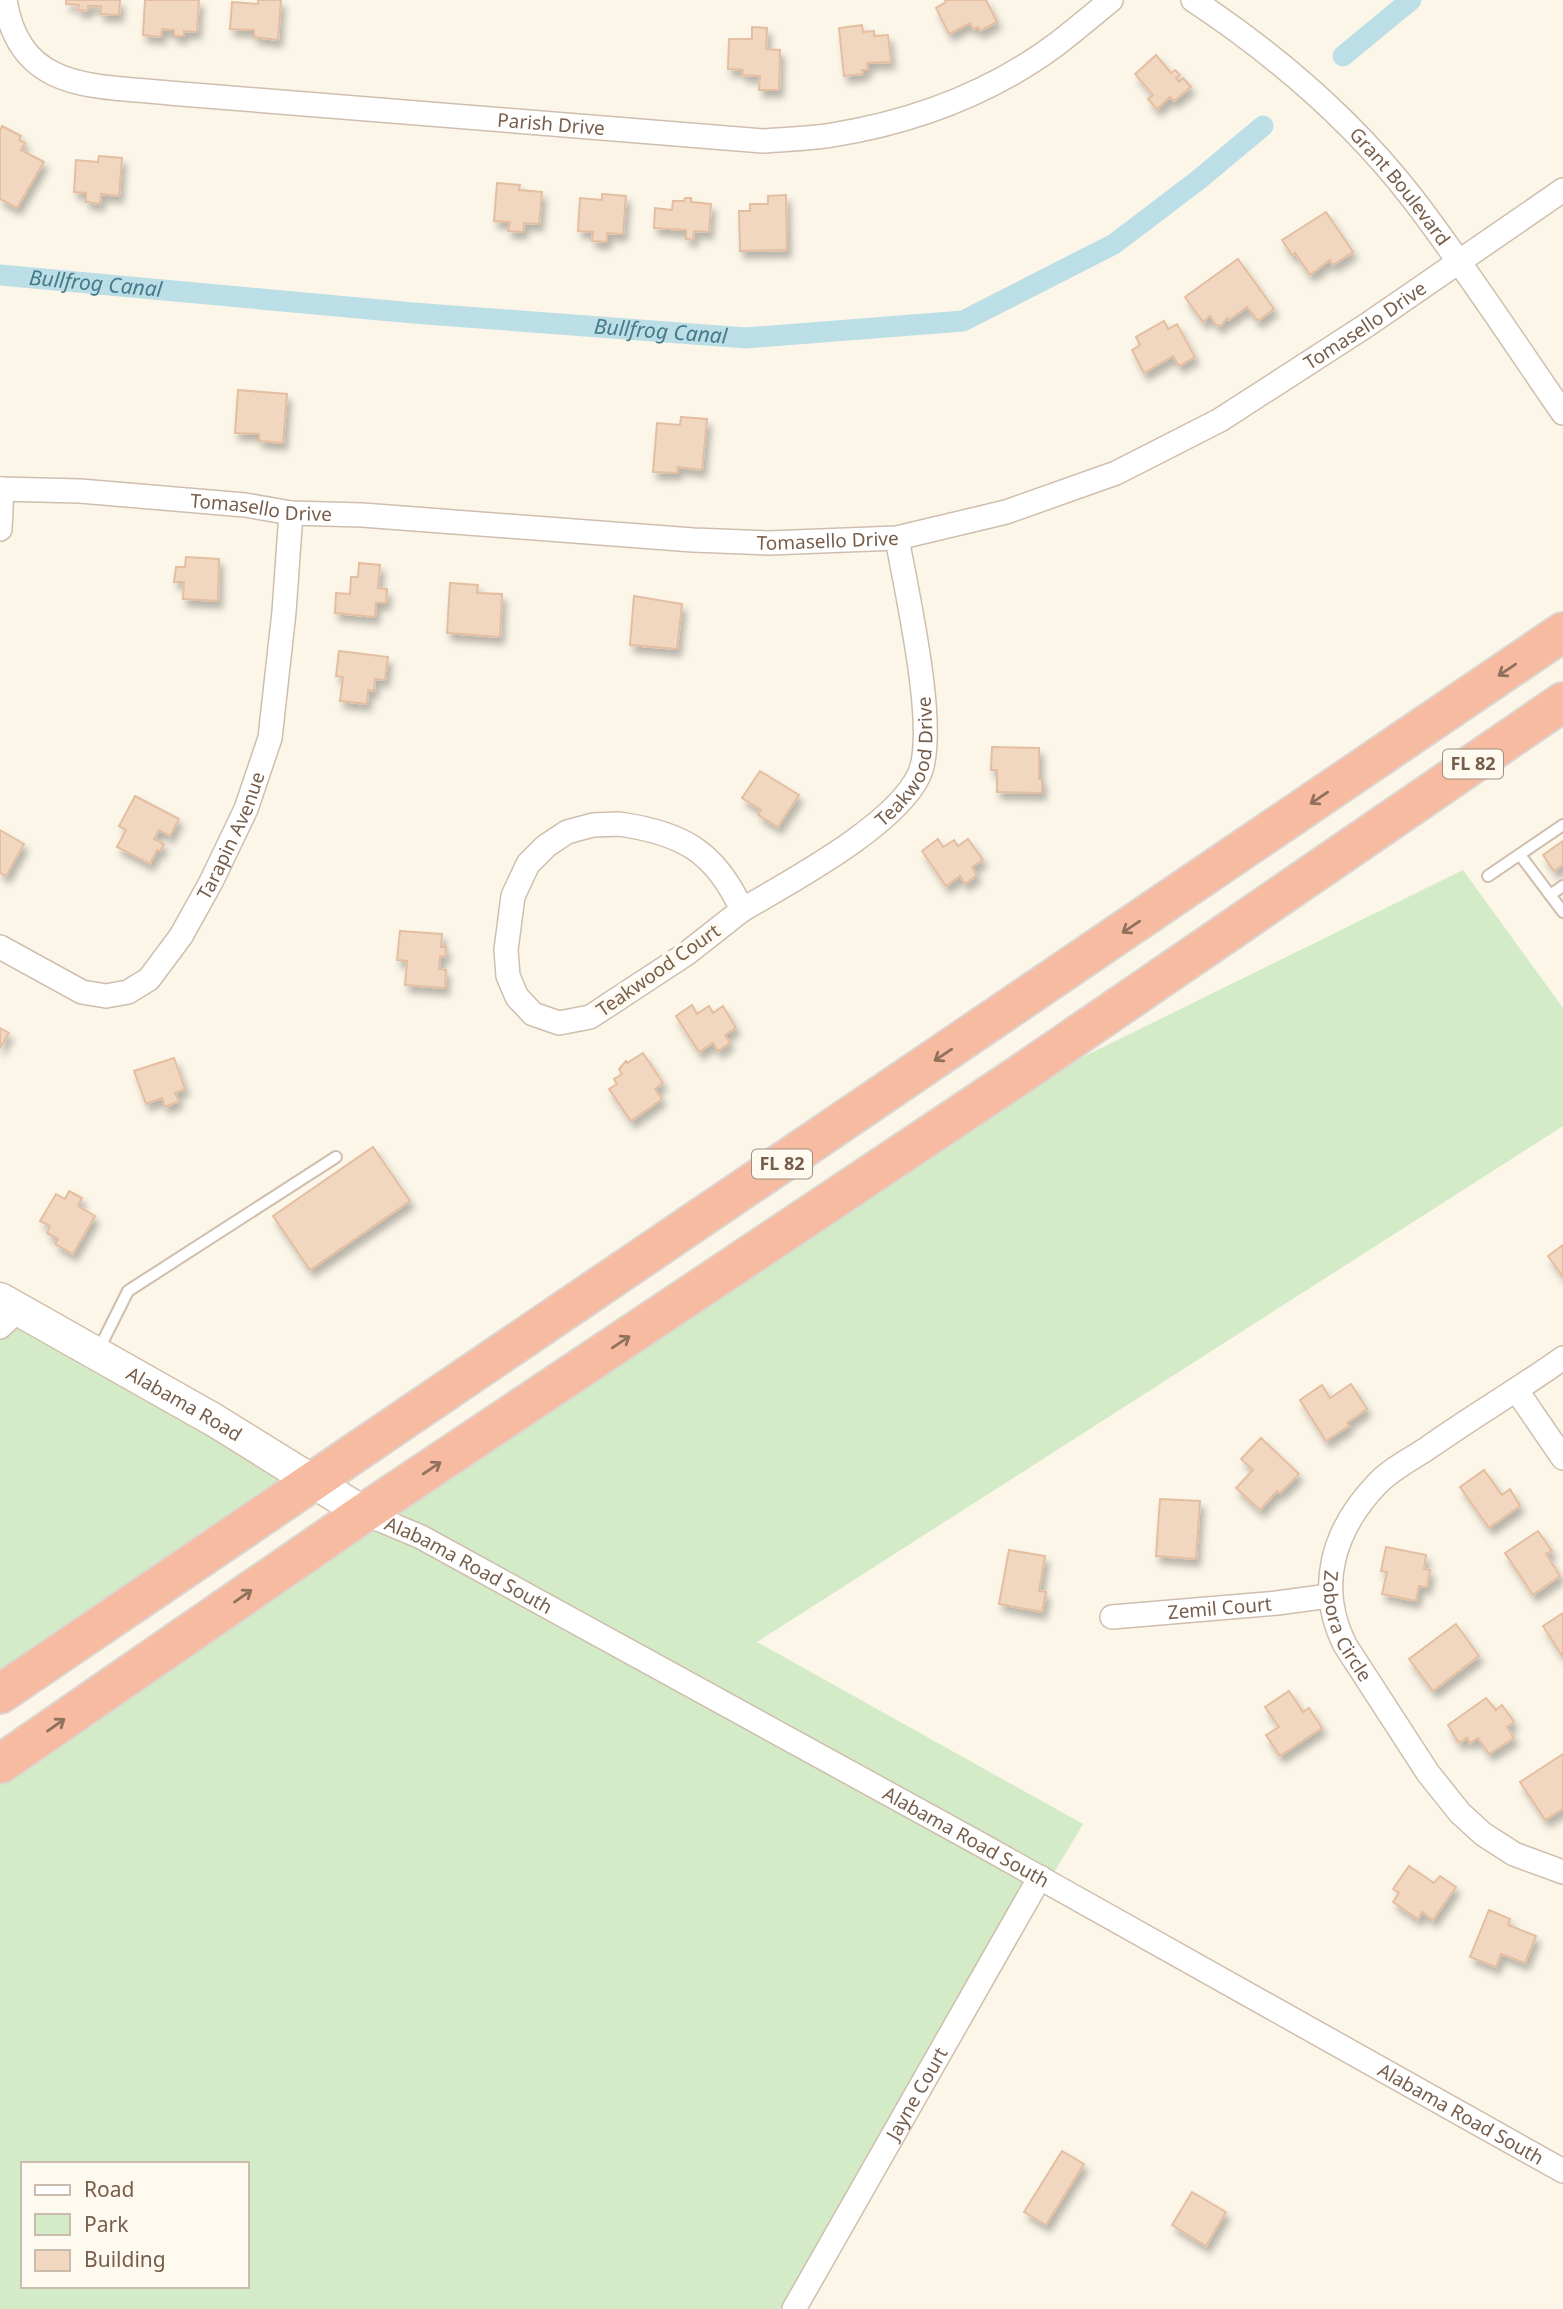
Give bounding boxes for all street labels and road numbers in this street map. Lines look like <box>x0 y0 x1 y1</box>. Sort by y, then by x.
street label: Parish Drive <box>496 107 606 141</box>
street label: Grant Boulevard <box>1344 121 1456 251</box>
street label: Tomasello Drive <box>1299 275 1431 376</box>
street label: Tomasello Drive <box>189 487 332 527</box>
street label: Tomasello Drive <box>756 525 899 556</box>
street label: Teakwood Drive <box>869 696 938 832</box>
road number: FL 82 <box>1443 750 1503 778</box>
street label: Tarapin Avenue <box>191 768 271 904</box>
street label: Teakwood Court <box>591 918 725 1022</box>
road number: FL 82 <box>752 1149 812 1178</box>
street label: Alabama Road <box>122 1360 247 1447</box>
street label: Alabama Road South <box>381 1510 557 1620</box>
street label: Zobora Circle <box>1318 1569 1378 1686</box>
street label: Zemil Court <box>1167 1591 1273 1625</box>
street label: Alabama Road South <box>878 1780 1054 1893</box>
street label: Jayne Court <box>879 2042 954 2146</box>
street label: Alabama Road South <box>1373 2057 1549 2171</box>

